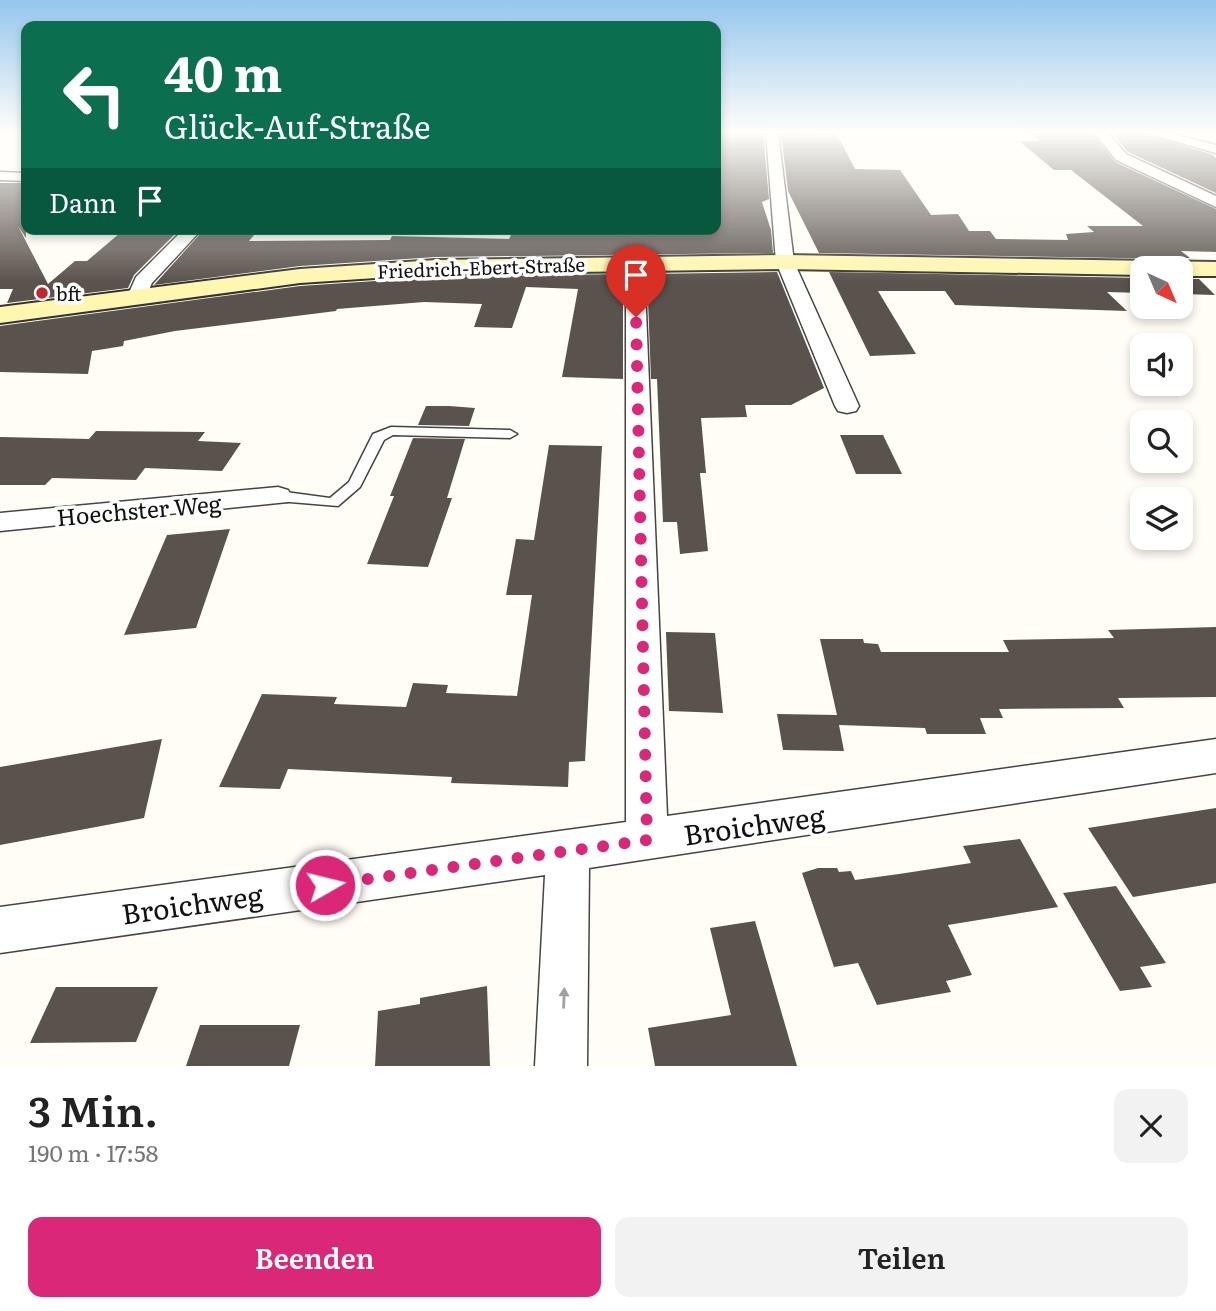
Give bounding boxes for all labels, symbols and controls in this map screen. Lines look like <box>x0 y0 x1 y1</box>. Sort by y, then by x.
text: 40 m <box>164 34 282 107</box>
icon: left <box>49 49 140 140</box>
text: Glück-Auf-Straße <box>164 101 431 149</box>
text: Dann <box>49 182 117 221</box>
icon: arrive <box>131 182 169 220</box>
pin <box>606 245 666 317</box>
street label: Friedrich-Ebert-Straße <box>376 249 586 285</box>
icon: arrive <box>617 256 655 294</box>
north arrow <box>1130 256 1194 318</box>
map controls <box>1130 256 1193 550</box>
place label: bft <box>56 279 82 307</box>
marker: bft <box>34 285 50 301</box>
button: sound <box>1130 333 1193 396</box>
button: search <box>1130 410 1193 473</box>
street label: Hoechster Weg <box>55 485 223 533</box>
button: layers <box>1130 487 1193 550</box>
street label: Broichweg <box>681 793 828 855</box>
position arrow <box>288 848 362 922</box>
street label: Broichweg <box>119 872 266 934</box>
one-way arrow <box>558 987 569 1009</box>
text: 3 Min. <box>28 1078 158 1140</box>
button: close <box>1114 1089 1188 1163</box>
text: 190 m · 17:58 <box>28 1135 158 1169</box>
button: Beenden <box>28 1217 601 1297</box>
button: Teilen <box>615 1217 1188 1297</box>

